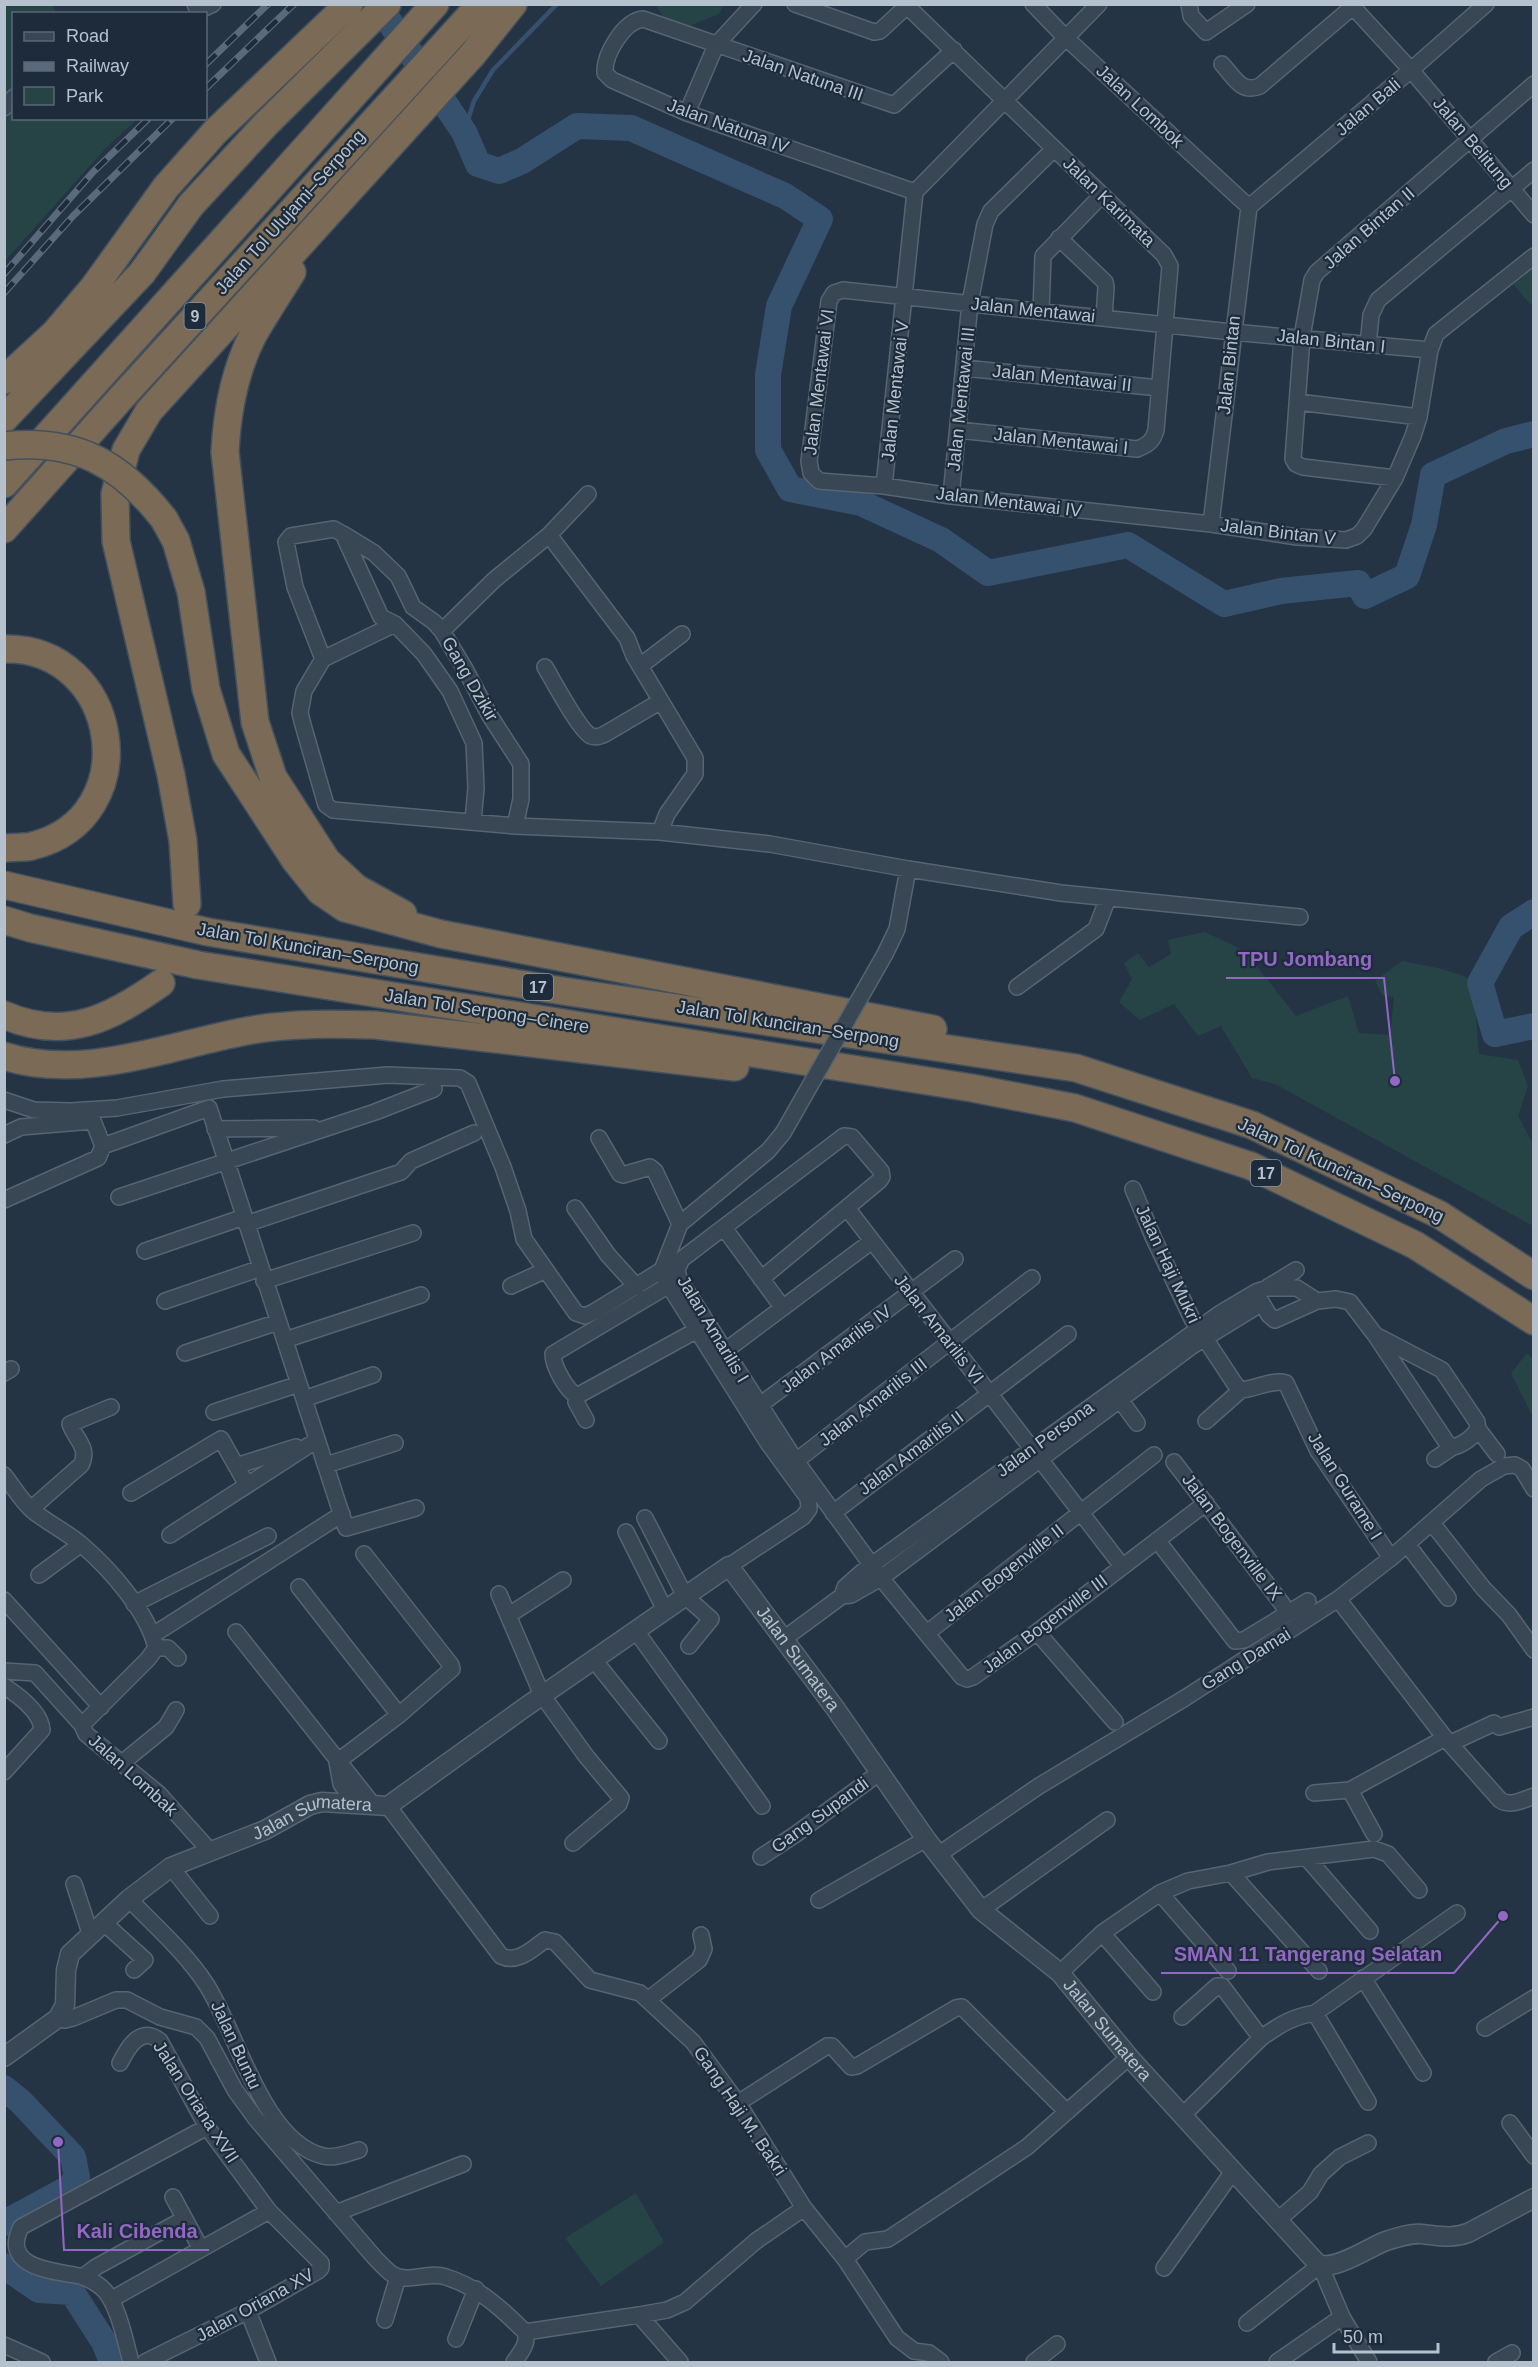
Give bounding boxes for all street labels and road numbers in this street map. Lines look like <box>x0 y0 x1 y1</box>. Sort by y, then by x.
street label: Jalan Natuna III <box>740 45 866 105</box>
street label: Jalan Lombok <box>1092 60 1189 152</box>
street label: Jalan Bali <box>1332 74 1404 140</box>
street label: Jalan Belitung <box>1429 93 1517 193</box>
street label: Jalan Natuna IV <box>664 95 792 157</box>
street label: Jalan Tol Ulujami–Serpong <box>211 126 369 298</box>
street label: Jalan Karimata <box>1059 153 1160 252</box>
street label: Jalan Bintan II <box>1319 183 1419 273</box>
street label: Jalan Mentawai <box>970 294 1096 326</box>
road number: 9 <box>184 303 206 329</box>
street label: Jalan Mentawai VI <box>800 308 838 456</box>
street label: Jalan Bintan <box>1214 315 1244 415</box>
street label: Jalan Mentawai V <box>878 319 912 463</box>
street label: Jalan Bintan I <box>1276 325 1386 357</box>
street label: Jalan Mentawai III <box>943 326 979 472</box>
street label: Jalan Mentawai II <box>991 361 1133 395</box>
street label: Jalan Mentawai I <box>993 424 1129 458</box>
street label: Jalan Mentawai IV <box>935 483 1083 521</box>
street label: Jalan Bintan V <box>1219 515 1337 549</box>
street label: Gang Dzikir <box>438 633 502 725</box>
street label: Jalan Tol Kunciran–Serpong <box>196 919 420 977</box>
road number: 17 <box>523 974 553 1000</box>
street label: Jalan Tol Serpong–Cinere <box>383 985 591 1037</box>
street label: Jalan Tol Kunciran–Serpong <box>675 997 901 1051</box>
street label: Jalan Tol Kunciran–Serpong <box>1235 1113 1447 1227</box>
road number: 17 <box>1251 1160 1281 1186</box>
street label: Jalan Haji Mukri <box>1132 1202 1204 1326</box>
street label: Jalan Amarilis VI <box>890 1270 988 1388</box>
street label: Jalan Amarilis I <box>673 1272 753 1386</box>
street label: Jalan Amarilis IV <box>777 1301 895 1397</box>
street label: Jalan Amarilis III <box>815 1354 931 1450</box>
street label: Jalan Persona <box>993 1397 1098 1481</box>
street label: Jalan Amarilis II <box>855 1407 967 1499</box>
street label: Jalan Gurame I <box>1304 1429 1386 1543</box>
street label: Jalan Bogenville IX <box>1178 1470 1286 1604</box>
street label: Jalan Bogenville II <box>940 1520 1068 1626</box>
street label: Jalan Bogenville III <box>979 1571 1111 1677</box>
street label: Jalan Sumatera <box>752 1602 845 1716</box>
street label: Gang Damai <box>1198 1624 1294 1694</box>
street label: Jalan Lombak <box>85 1730 182 1821</box>
street label: Gang Supandi <box>768 1773 872 1857</box>
street label: Jalan Sumatera <box>250 1792 373 1844</box>
street label: Jalan Sumatera <box>1059 1975 1156 2085</box>
street label: Jalan Buntu <box>207 1998 265 2092</box>
street label: Jalan Oriana XVII <box>149 2037 243 2167</box>
street label: Gang Haji M. Bakri <box>689 2043 791 2179</box>
street label: Jalan Oriana XV <box>193 2264 317 2346</box>

